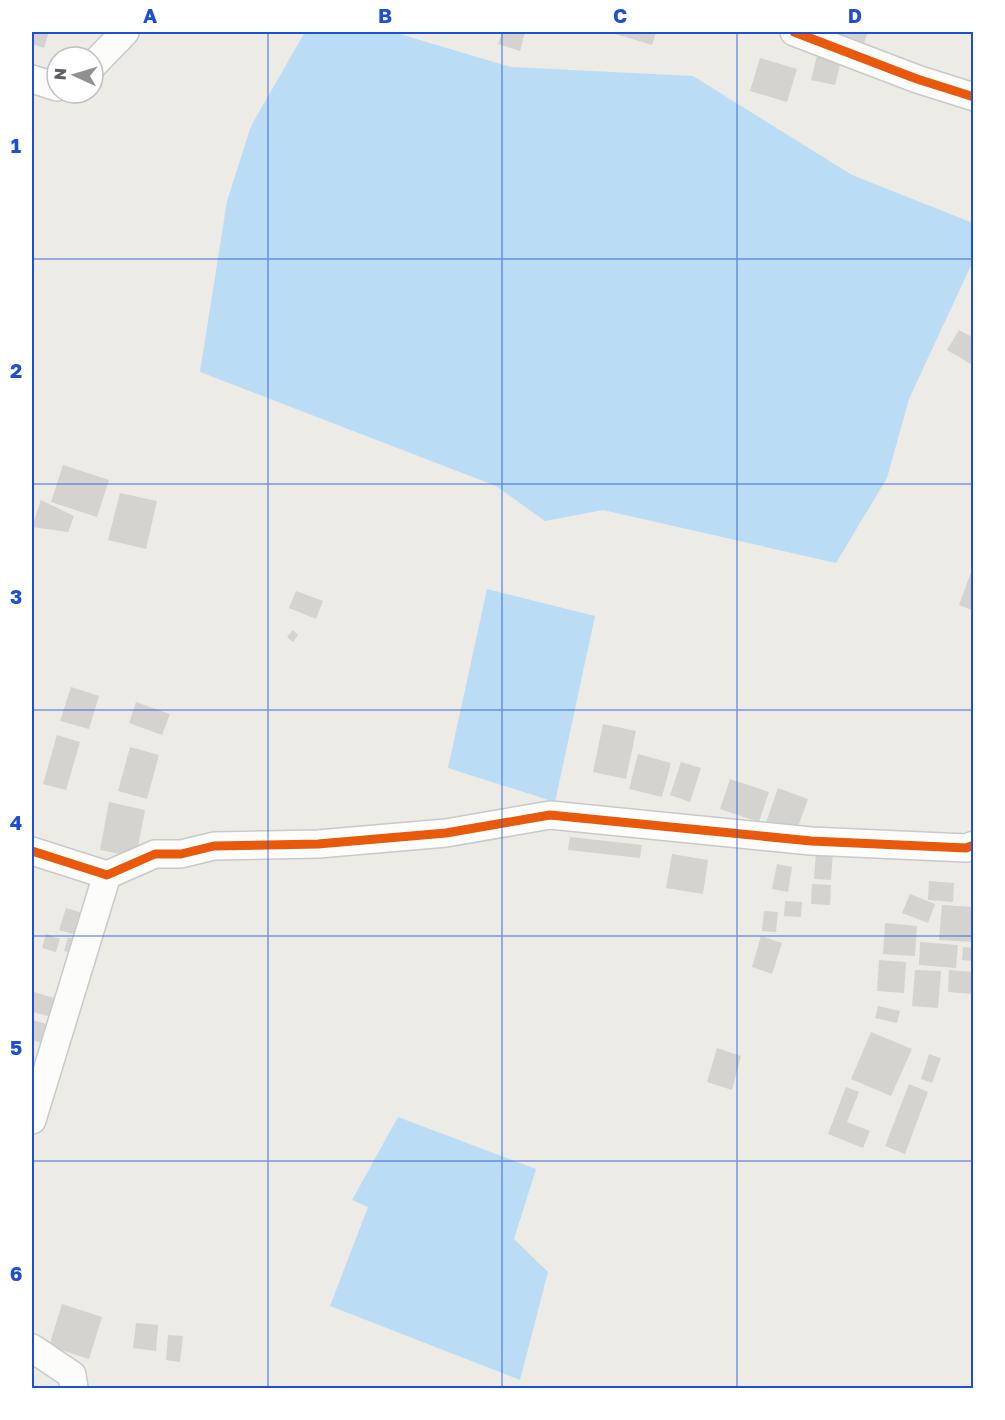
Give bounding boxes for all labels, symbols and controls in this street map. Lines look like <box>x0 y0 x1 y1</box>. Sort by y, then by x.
text: A <box>143 3 157 27</box>
text: B <box>378 3 392 27</box>
text: C <box>613 3 627 27</box>
text: D <box>848 3 862 27</box>
north arrow <box>45 45 105 105</box>
text: N <box>50 67 70 81</box>
text: 1 <box>11 133 21 157</box>
text: 2 <box>10 358 22 382</box>
text: 3 <box>10 584 22 608</box>
text: 4 <box>10 810 22 834</box>
text: 5 <box>10 1035 22 1059</box>
text: 6 <box>10 1261 22 1285</box>

